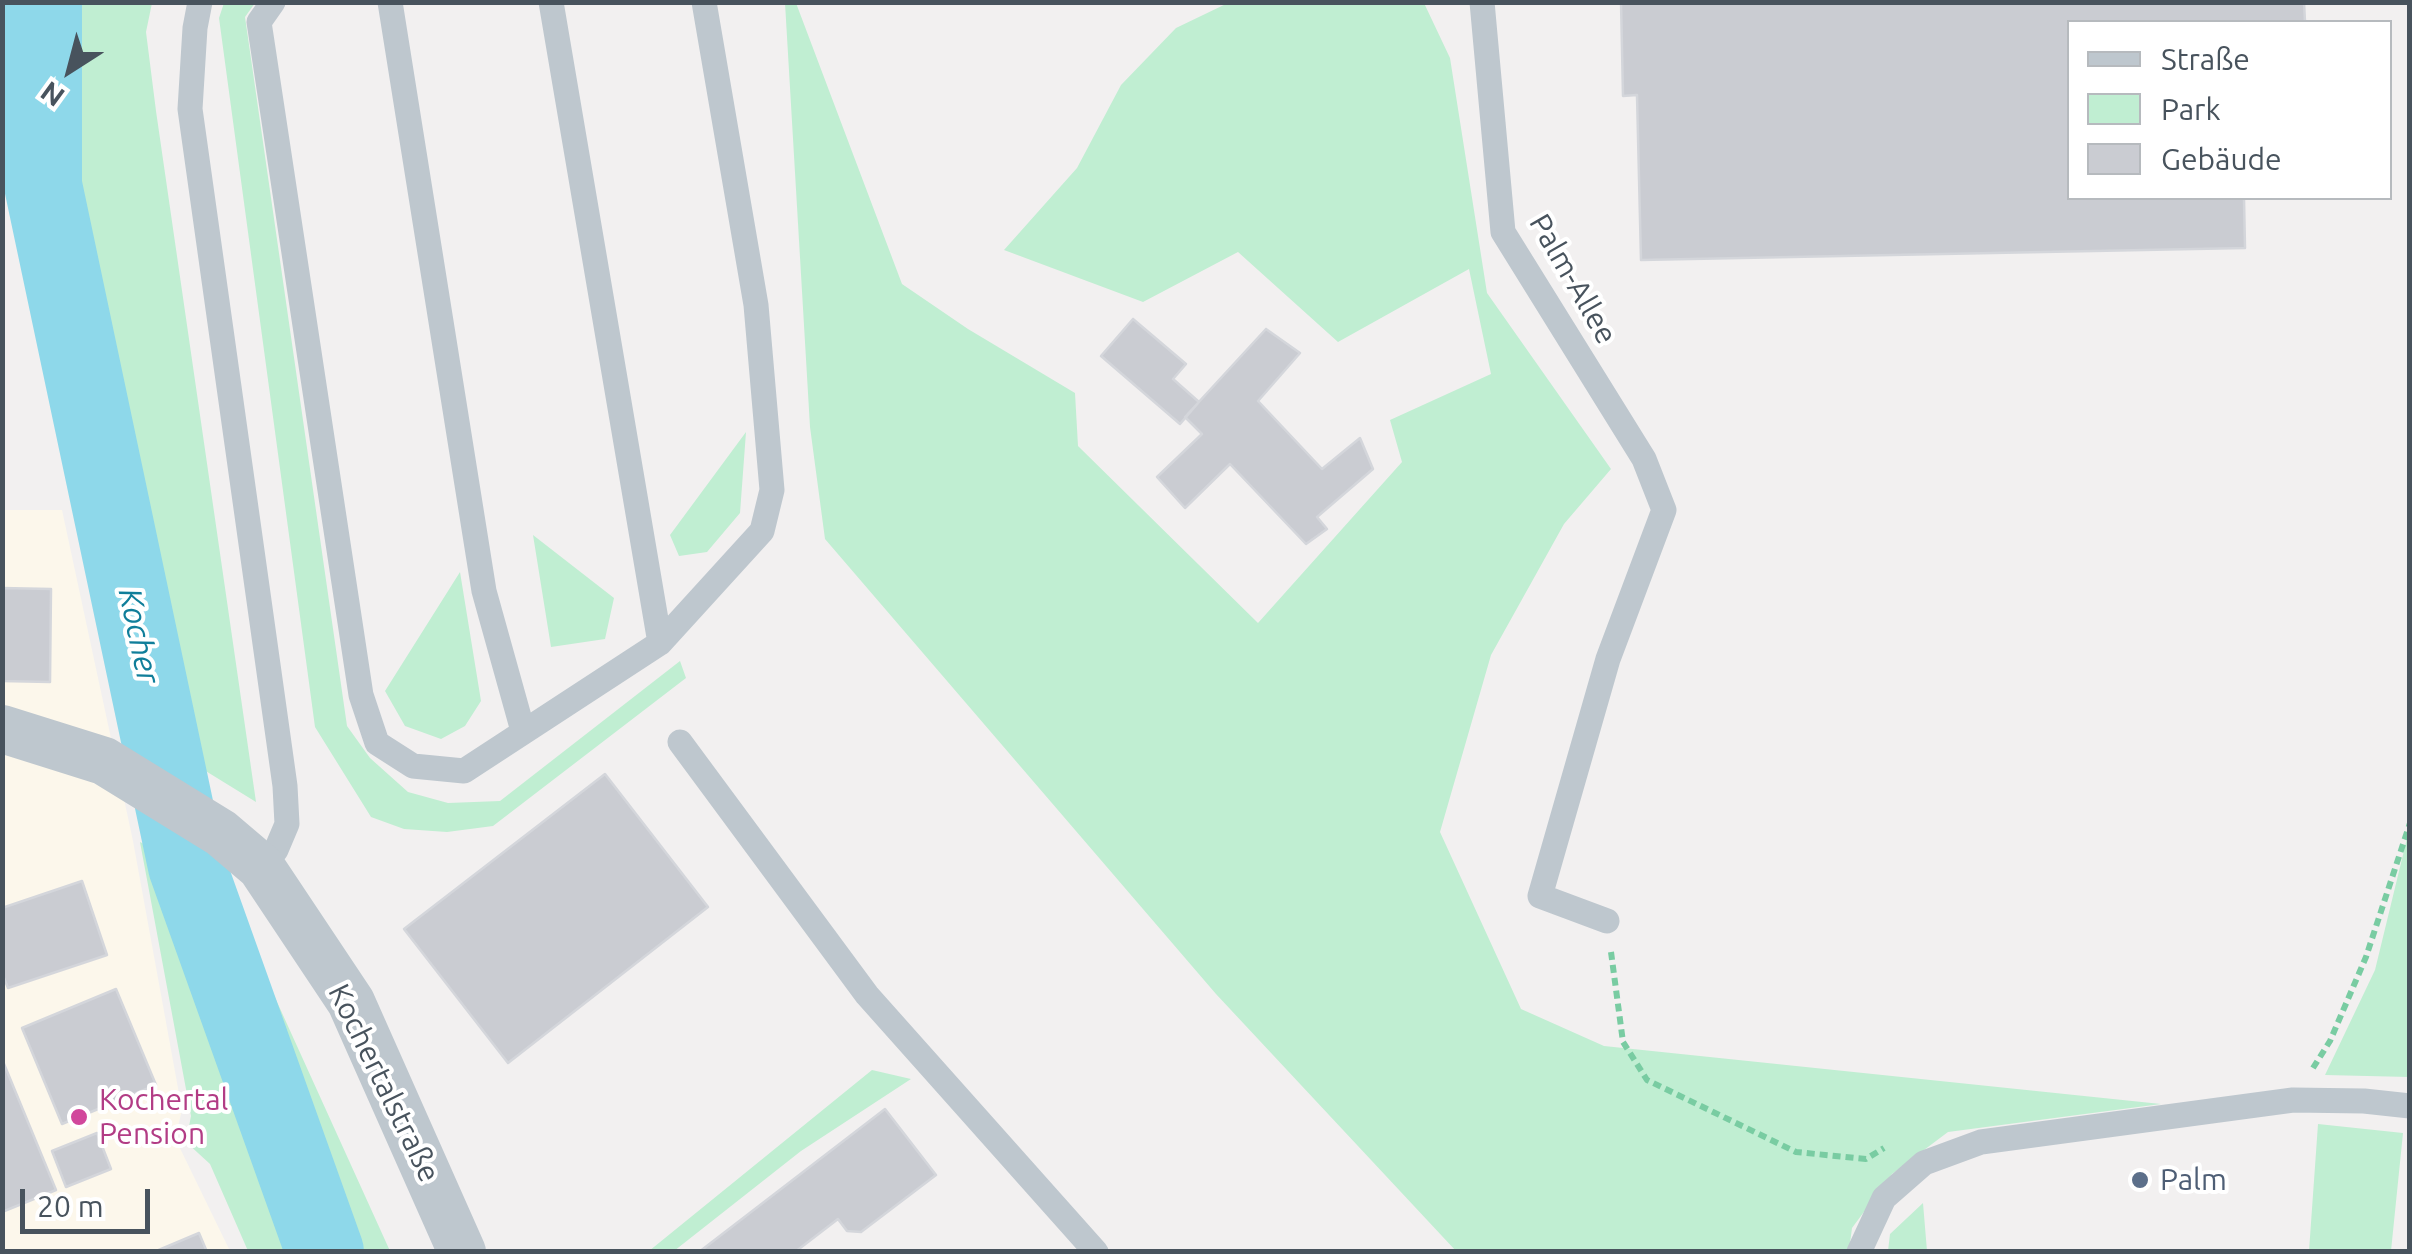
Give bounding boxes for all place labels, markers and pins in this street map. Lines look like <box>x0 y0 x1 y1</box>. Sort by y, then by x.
place label: Kochertal Pension <box>99 1082 228 1152</box>
marker: Kochertal Pension <box>68 1106 90 1128</box>
place label: Palm <box>2160 1162 2227 1198</box>
marker: Palm <box>2129 1169 2151 1191</box>

